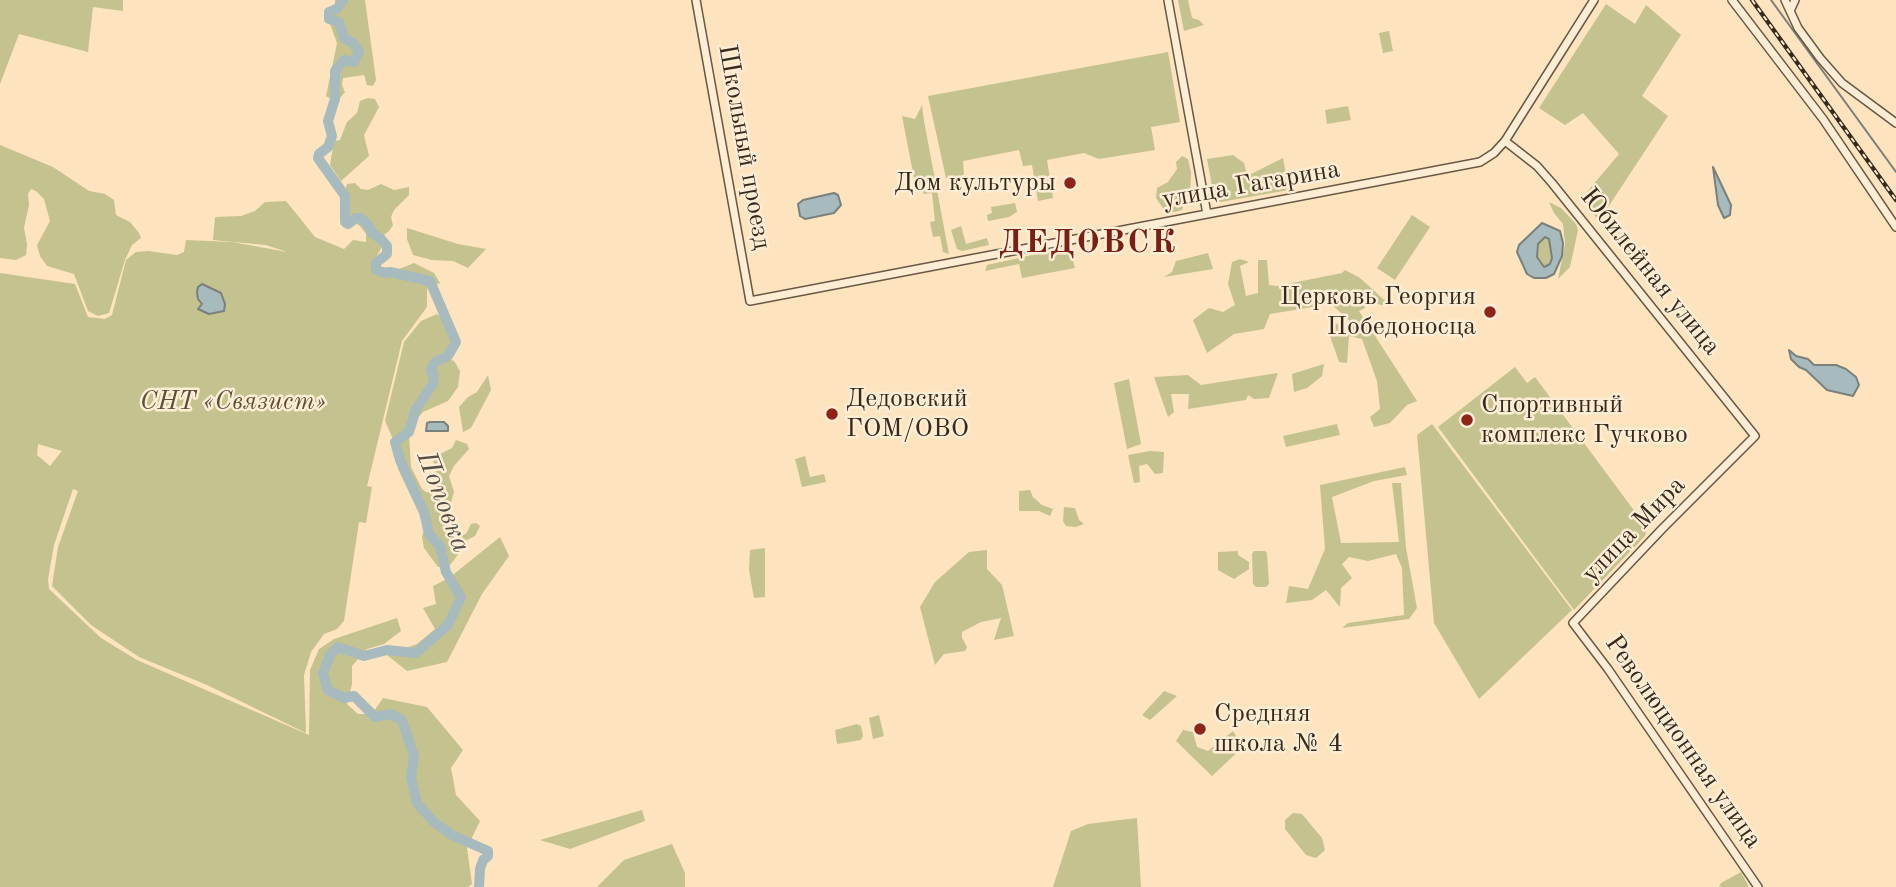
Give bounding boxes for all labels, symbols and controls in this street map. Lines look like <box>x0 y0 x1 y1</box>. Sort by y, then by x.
street label: Школьный проезд <box>711 42 777 252</box>
street label: улица Гагарина <box>1160 154 1342 216</box>
place label: Дом культуры <box>894 167 1056 199</box>
marker: Дом культуры <box>1062 175 1078 191</box>
street label: Юбилейная улица <box>1573 182 1727 362</box>
district label: ДЕДОВСК <box>1000 223 1176 263</box>
place label: Церковь Георгия Победоносца <box>1280 281 1476 342</box>
marker: Церковь Георгия Победоносца <box>1482 304 1498 320</box>
place label: Дедовский ГОМ/ОВО <box>846 383 969 444</box>
park label: СНТ «Связист» <box>140 386 326 418</box>
place label: Спортивный комплекс Гучково <box>1481 389 1688 450</box>
marker: Дедовский ГОМ/ОВО <box>824 406 840 422</box>
marker: Спортивный комплекс Гучково <box>1459 412 1475 428</box>
water label: Поповка <box>408 446 478 558</box>
street label: улица Мира <box>1576 470 1692 590</box>
street label: Революционная улица <box>1597 629 1769 855</box>
place label: Средняя школа № 4 <box>1214 698 1343 760</box>
marker: Средняя школа № 4 <box>1192 721 1208 737</box>

